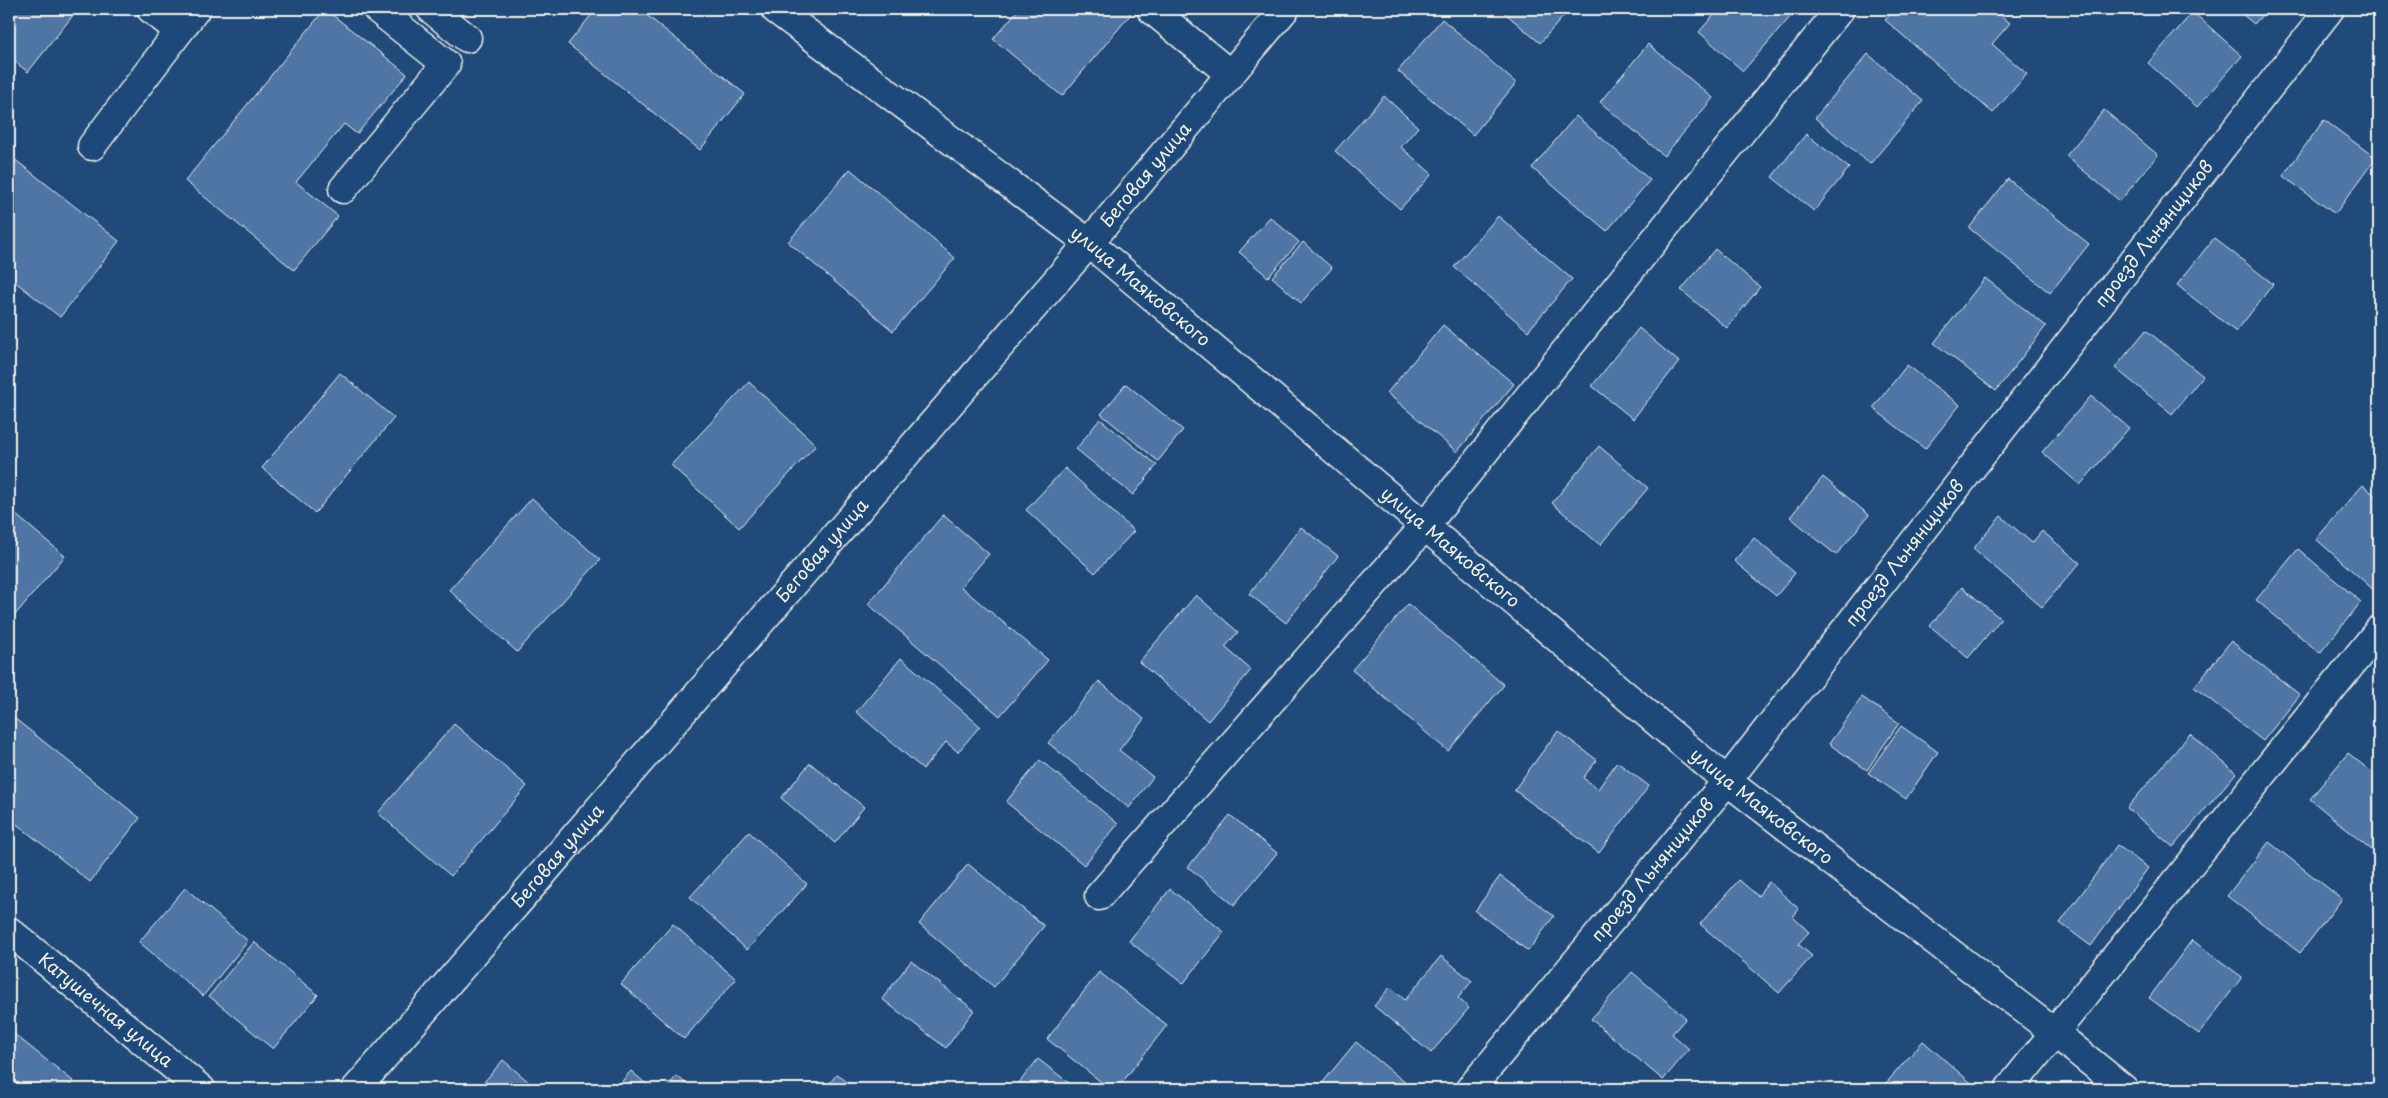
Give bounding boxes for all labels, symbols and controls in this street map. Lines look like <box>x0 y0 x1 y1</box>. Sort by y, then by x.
street label: Беговая улица <box>1093 115 1197 233</box>
street label: проезд Льнянщиков <box>2087 154 2219 313</box>
street label: улица Маяковского <box>1065 219 1217 352</box>
street label: проезд Льнянщиков <box>1838 473 1970 632</box>
street label: улица Маяковского <box>1375 479 1527 613</box>
street label: Беговая улица <box>768 491 874 608</box>
street label: улица Маяковского <box>1685 741 1840 870</box>
street label: проезд Льнянщиков <box>1583 791 1719 947</box>
street label: Беговая улица <box>504 797 610 913</box>
street label: Катушечная улица <box>33 946 180 1073</box>

